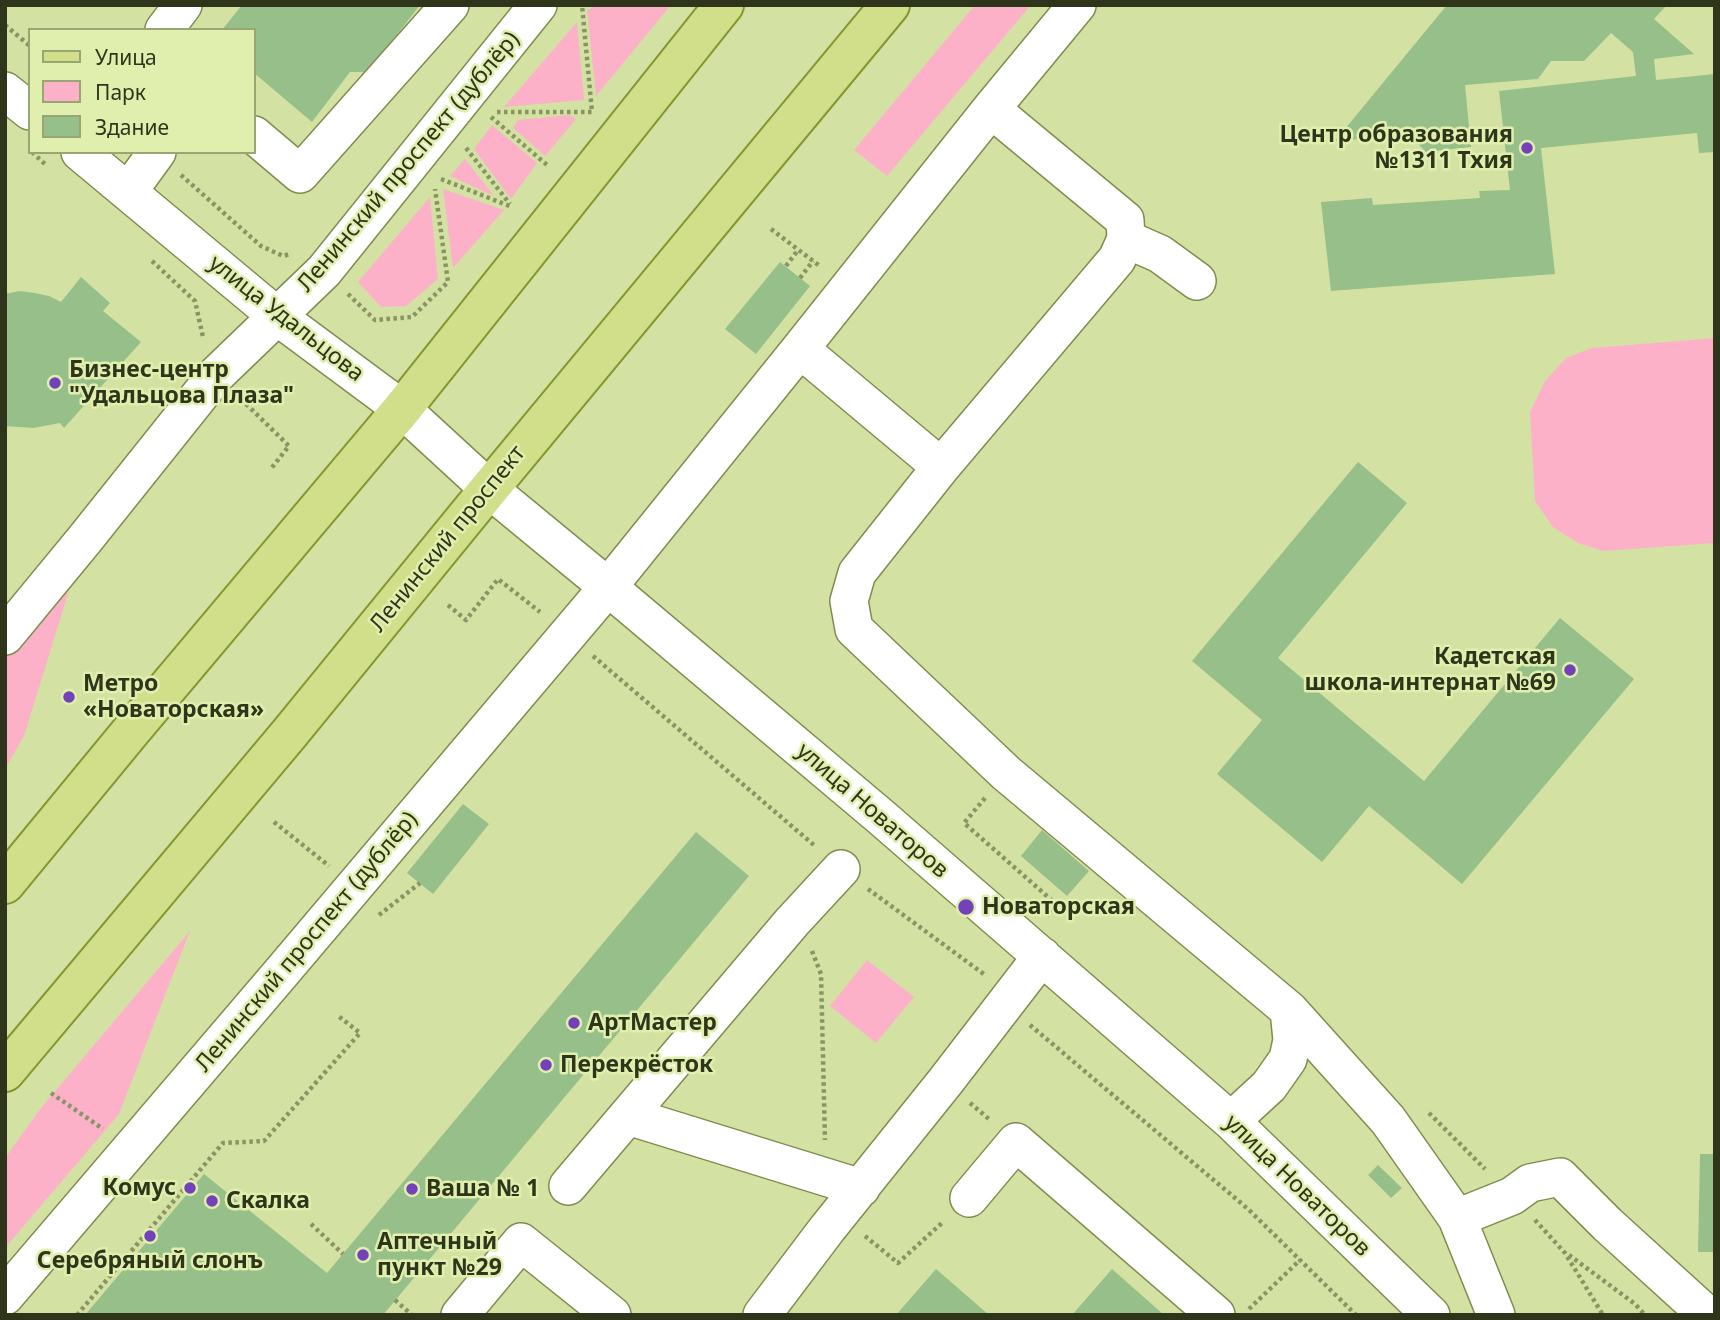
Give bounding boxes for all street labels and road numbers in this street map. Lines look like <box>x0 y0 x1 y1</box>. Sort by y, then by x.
street label: Ленинский проспект (дублёр) <box>292 26 526 298</box>
street label: улица Удальцова <box>203 250 369 388</box>
street label: Ленинский проспект <box>364 440 532 638</box>
street label: улица Новаторов <box>790 738 954 884</box>
street label: Ленинский проспект (дублёр) <box>190 806 424 1078</box>
street label: улица Новаторов <box>1218 1109 1376 1263</box>

